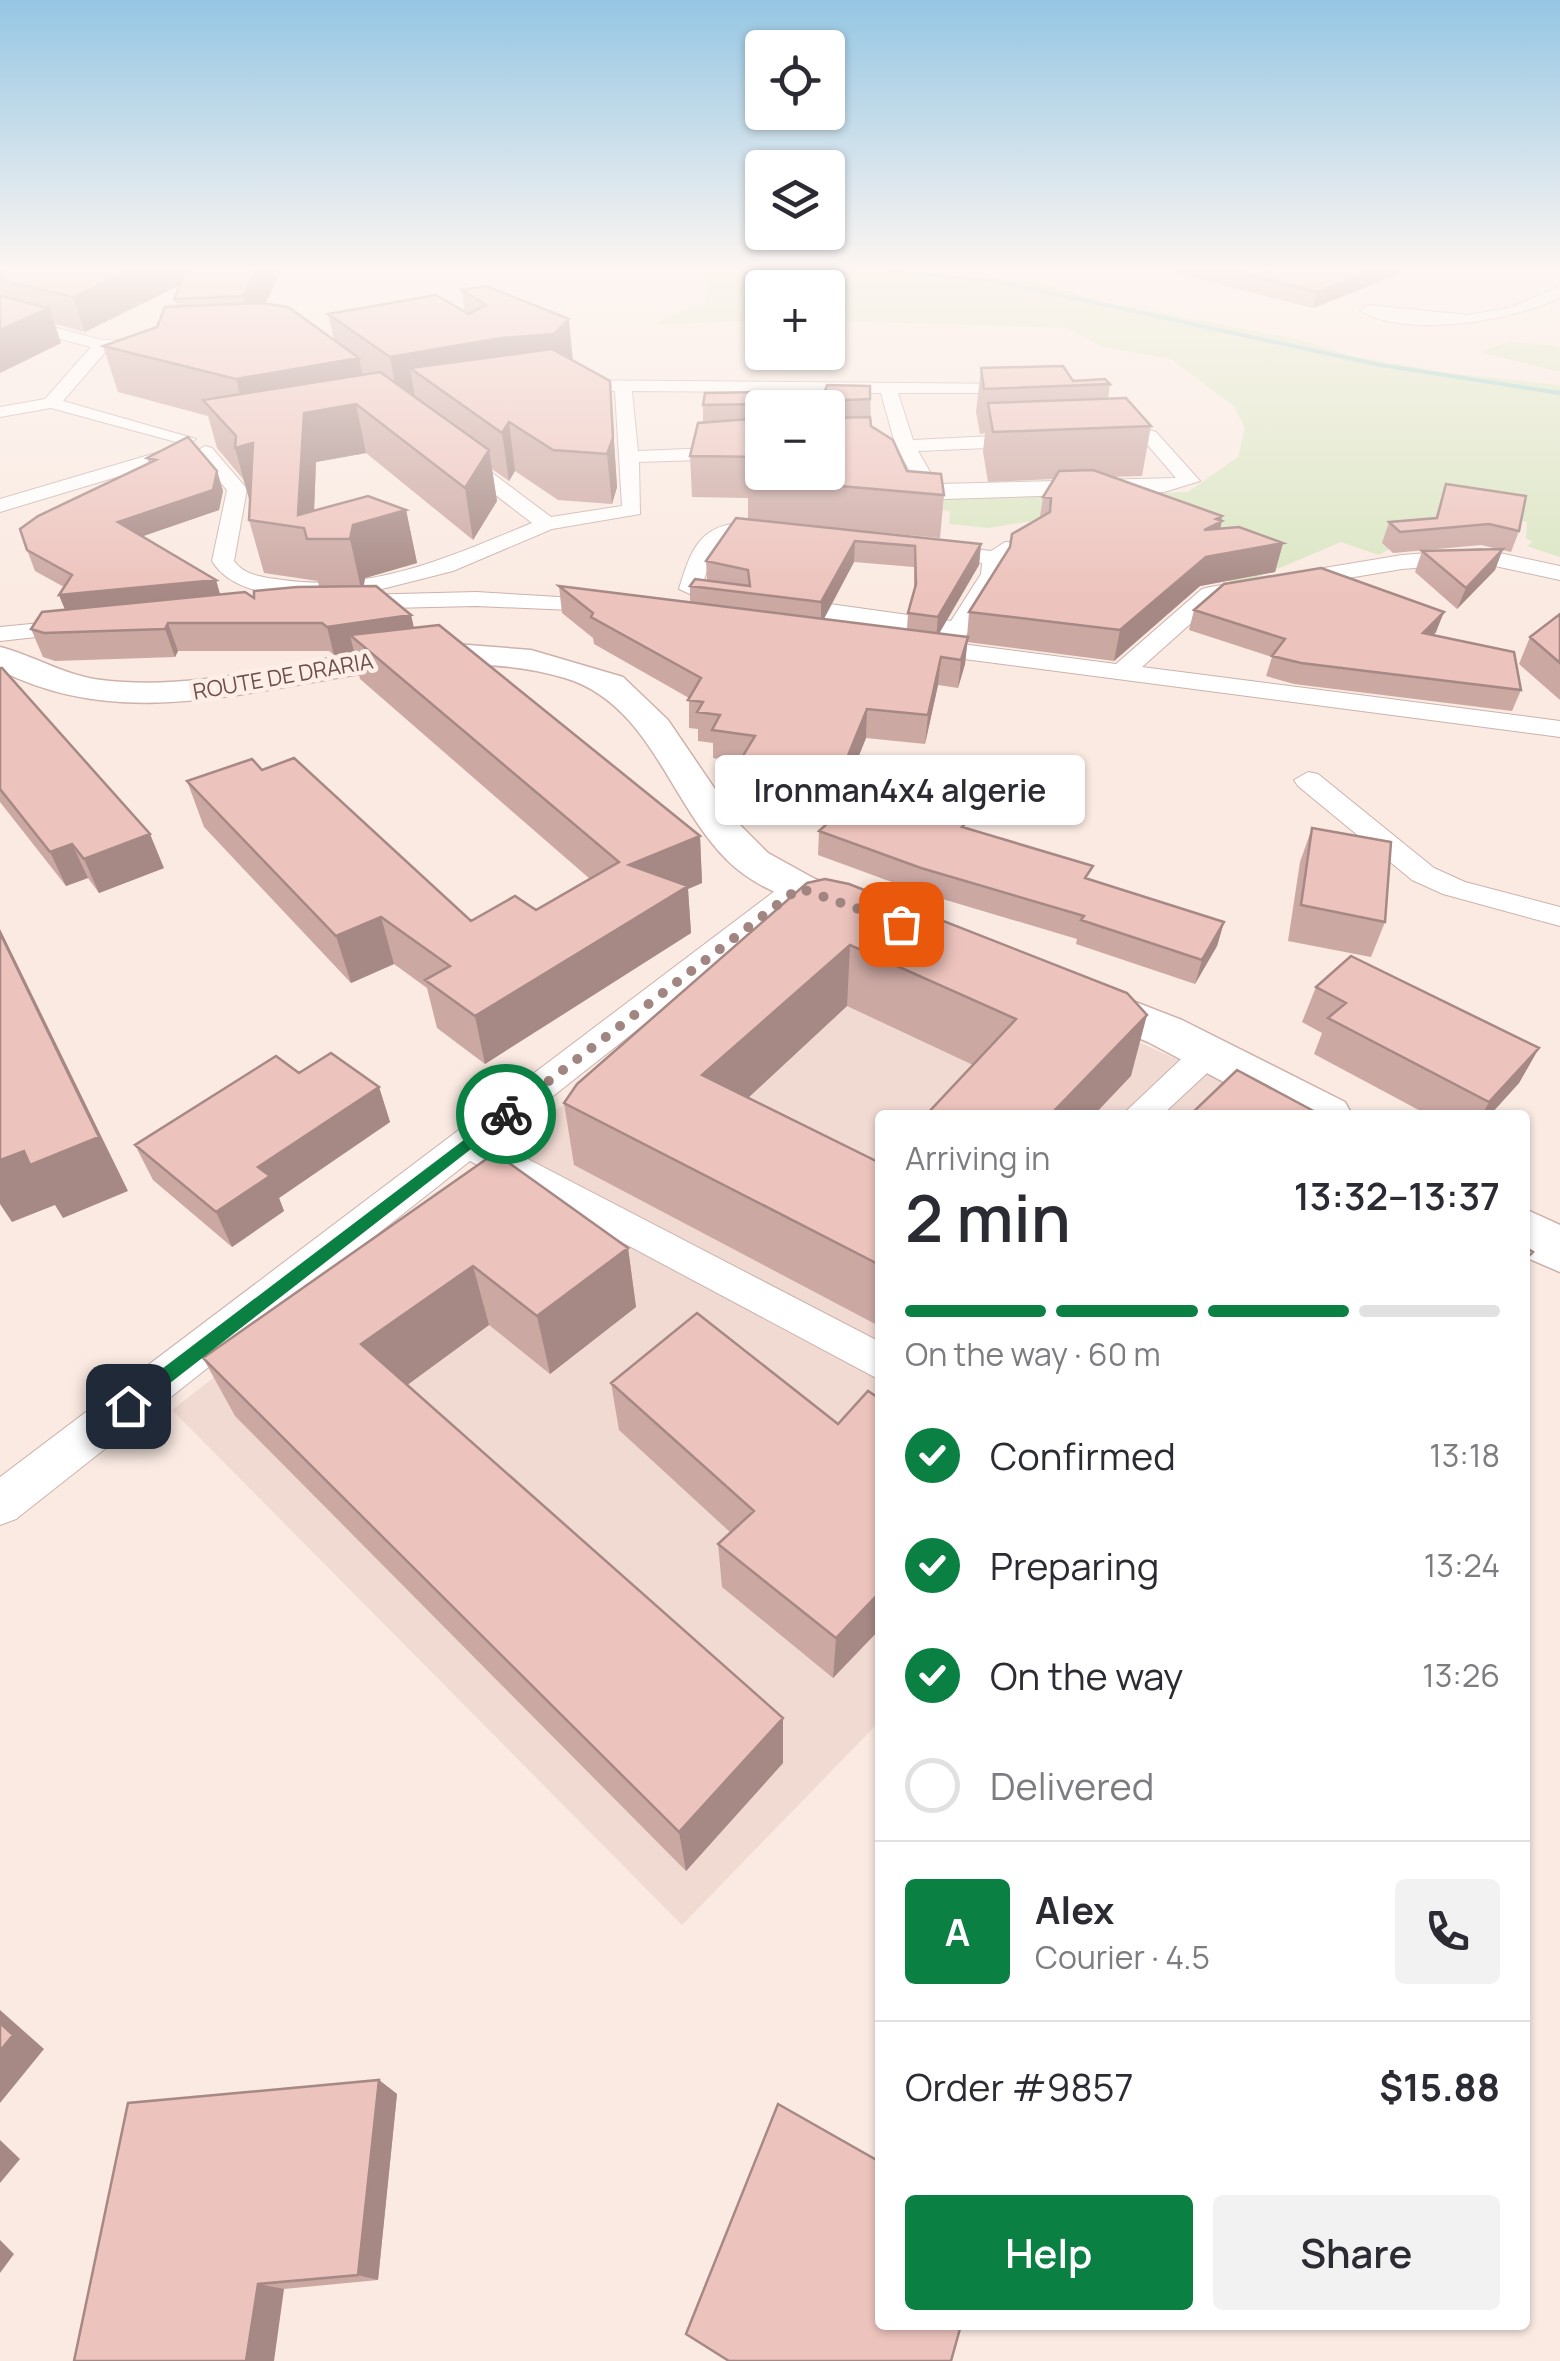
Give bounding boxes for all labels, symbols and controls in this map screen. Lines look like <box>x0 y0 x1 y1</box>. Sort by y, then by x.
map controls <box>745 30 845 490</box>
button: locate <box>745 30 845 130</box>
button: layers <box>745 150 845 250</box>
button: + <box>745 270 845 370</box>
button: − <box>745 390 845 490</box>
street label: ROUTE DE DRARIA <box>191 645 376 707</box>
callout: Ironman4x4 algerie <box>716 754 1086 824</box>
text: Ironman4x4 algerie <box>754 768 1046 812</box>
pin <box>859 882 944 967</box>
icon: bag <box>874 897 929 952</box>
courier <box>456 1064 556 1164</box>
icon: bike <box>479 1087 534 1142</box>
text: Arriving in <box>905 1136 1050 1180</box>
text: 13:32–13:37 <box>1294 1169 1500 1221</box>
text: 2 min <box>905 1173 1071 1262</box>
text: On the way · 60 m <box>905 1332 1161 1376</box>
pin <box>86 1364 171 1449</box>
icon: home <box>101 1379 156 1434</box>
icon: check <box>905 1428 960 1483</box>
text: Confirmed <box>990 1429 1176 1481</box>
text: 13:18 <box>1429 1433 1500 1477</box>
icon: check <box>905 1538 960 1593</box>
text: Preparing <box>990 1539 1159 1591</box>
text: 13:24 <box>1424 1543 1500 1587</box>
icon: check <box>905 1648 960 1703</box>
text: On the way <box>990 1649 1183 1701</box>
text: 13:26 <box>1422 1653 1500 1697</box>
text: Delivered <box>990 1759 1154 1811</box>
button: phone <box>1395 1879 1500 1984</box>
text: Alex <box>1035 1883 1114 1935</box>
text: A <box>945 1905 970 1957</box>
text: Courier · 4.5 <box>1035 1935 1210 1979</box>
text: Order #9857 <box>905 2060 1133 2112</box>
text: $15.88 <box>1379 2060 1500 2112</box>
button: Help <box>905 2195 1193 2310</box>
button: Share <box>1213 2195 1500 2310</box>

